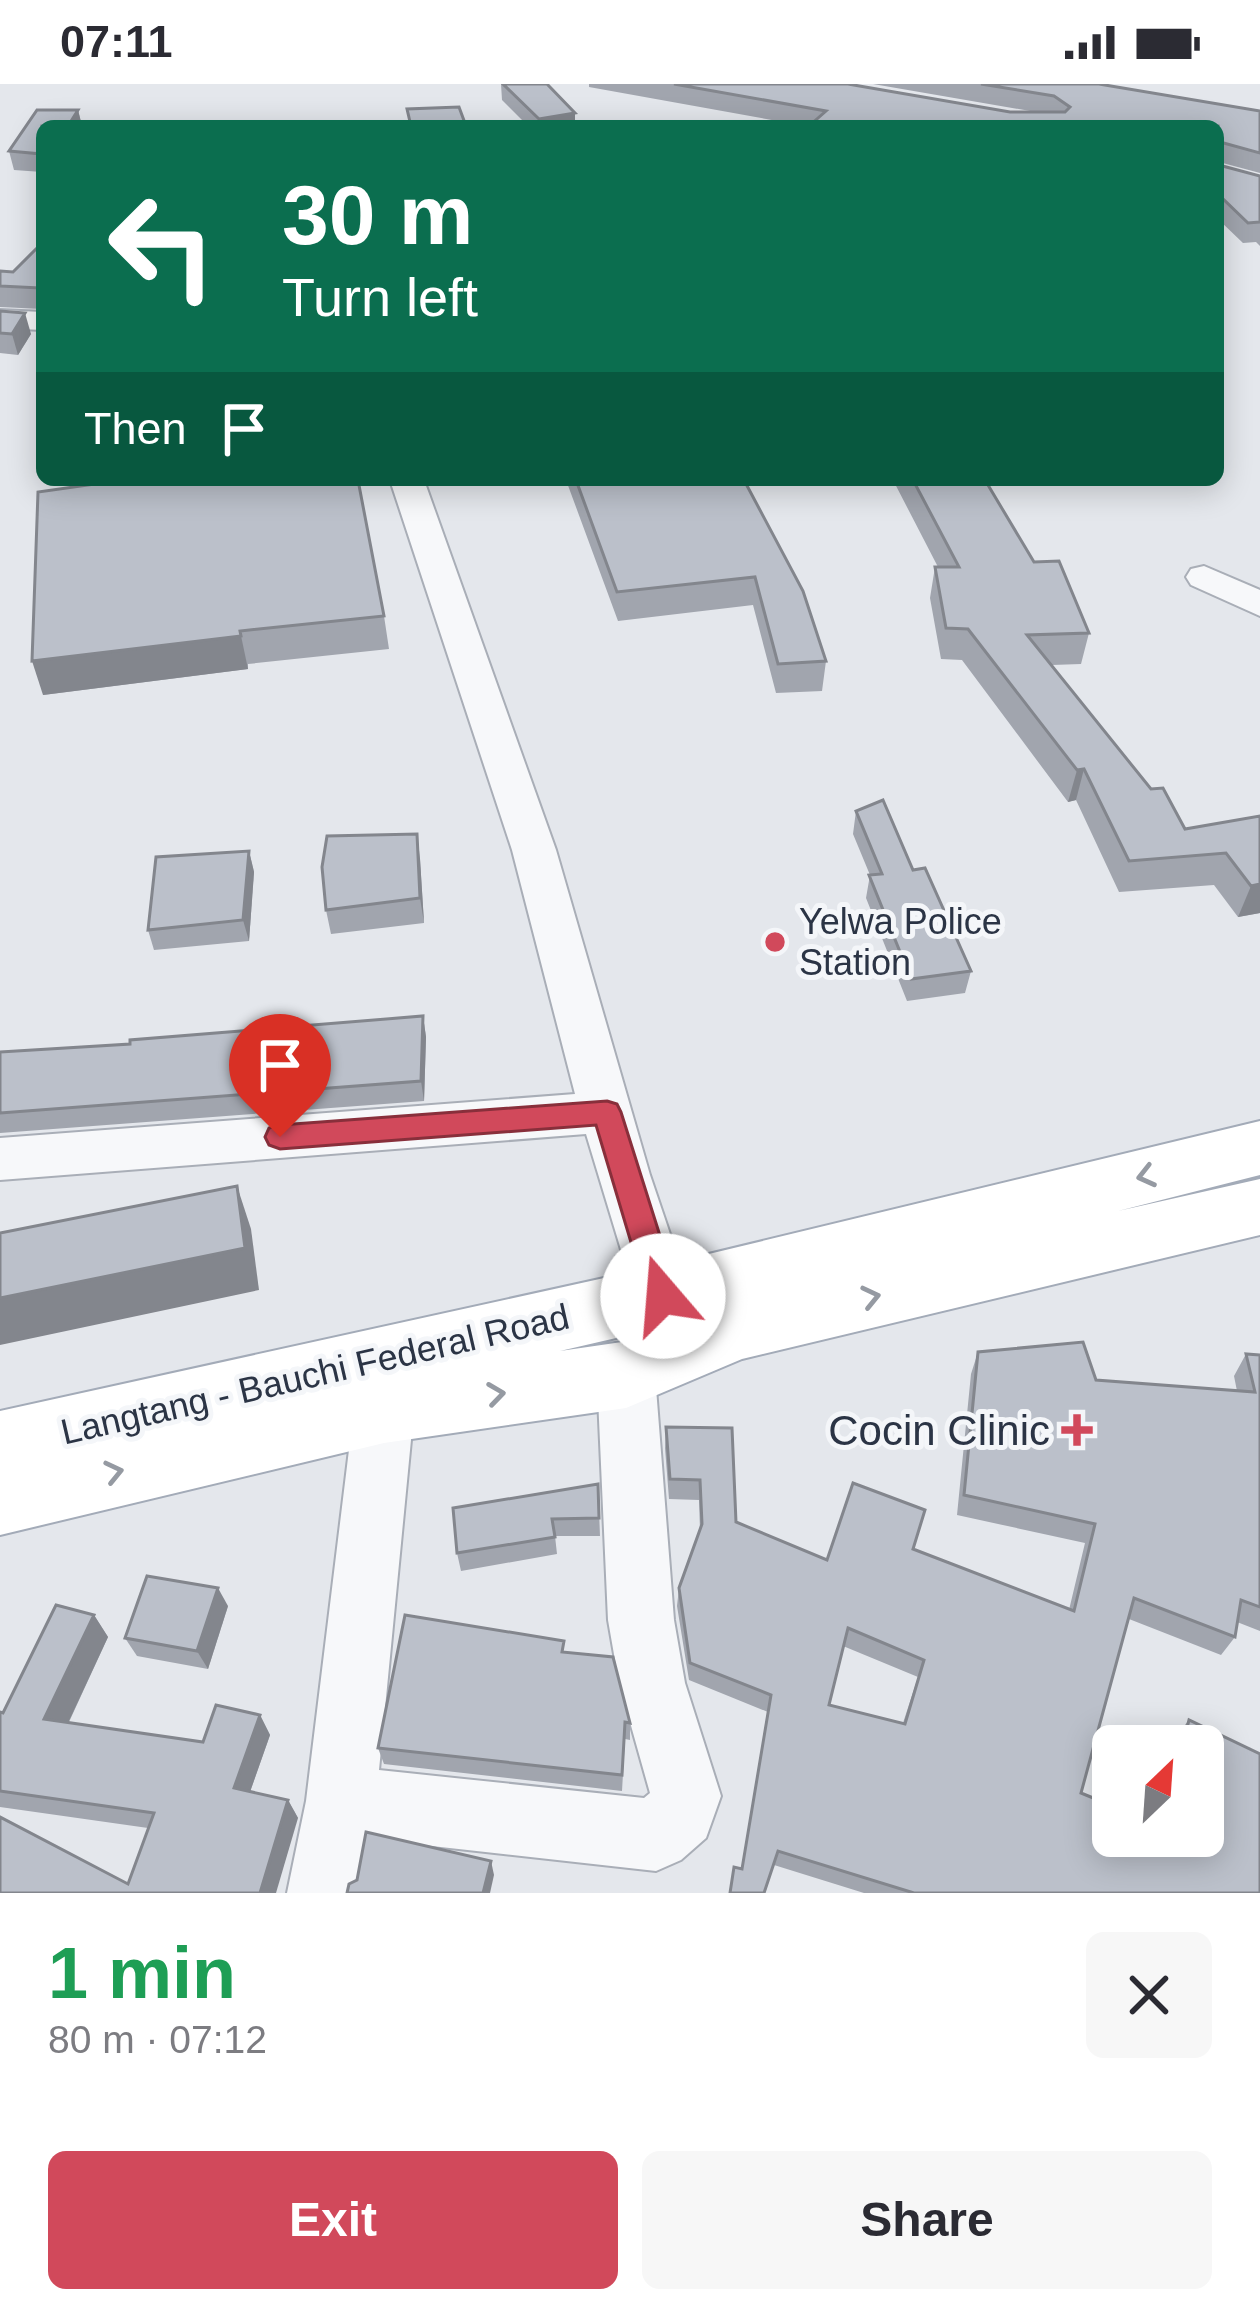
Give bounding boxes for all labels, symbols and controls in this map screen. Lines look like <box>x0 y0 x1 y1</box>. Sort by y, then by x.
text: 07:11 <box>60 16 173 67</box>
icon: left <box>84 168 240 324</box>
text: 30 m <box>282 168 473 262</box>
text: Turn left <box>282 267 478 327</box>
icon: arrive <box>211 396 277 462</box>
text: Then <box>84 403 187 454</box>
place label: Yelwa Police Station <box>799 901 1002 983</box>
marker: Yelwa Police Station <box>762 929 788 955</box>
pin <box>229 1014 331 1137</box>
icon: arrive <box>247 1032 313 1098</box>
one-way arrow <box>1137 1162 1157 1187</box>
position arrow <box>600 1233 726 1359</box>
one-way arrow <box>860 1285 881 1310</box>
street label: Langtang - Bauchi Federal Road <box>57 1295 573 1453</box>
one-way arrow <box>486 1381 505 1407</box>
place label: Cocin Clinic <box>828 1407 1050 1454</box>
marker: Cocin Clinic <box>1061 1414 1093 1446</box>
one-way arrow <box>103 1460 123 1485</box>
north arrow <box>1092 1725 1224 1857</box>
map controls <box>1092 1725 1224 1857</box>
button: close <box>1086 1932 1212 2058</box>
text: 1 min <box>48 1933 236 2013</box>
text: 80 m · 07:12 <box>48 2018 267 2061</box>
button: Exit <box>48 2151 618 2289</box>
button: Share <box>642 2151 1212 2289</box>

